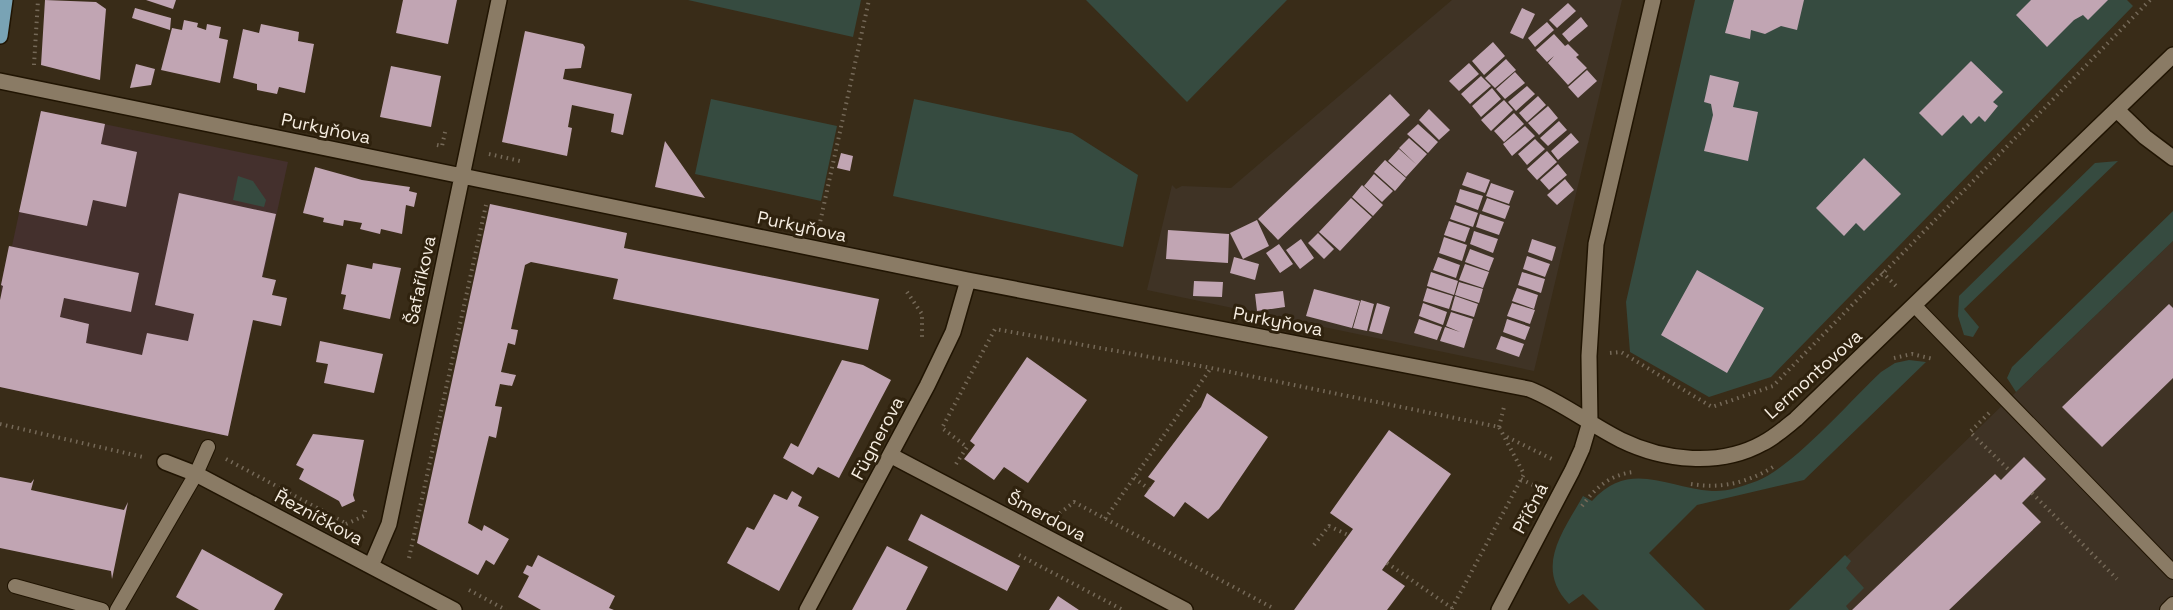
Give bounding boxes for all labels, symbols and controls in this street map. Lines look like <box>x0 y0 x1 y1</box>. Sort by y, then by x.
street label: Purkyňova <box>279 107 373 149</box>
street label: Purkyňova <box>755 205 849 247</box>
street label: Šafaříkova <box>399 234 441 326</box>
street label: Purkyňova <box>1231 301 1325 341</box>
street label: Lermontovova <box>1760 324 1866 424</box>
street label: Fügnerova <box>845 392 909 484</box>
street label: Příčná <box>1507 479 1553 537</box>
street label: Řezníčkova <box>271 484 367 550</box>
street label: Šmerdova <box>1004 486 1090 546</box>

